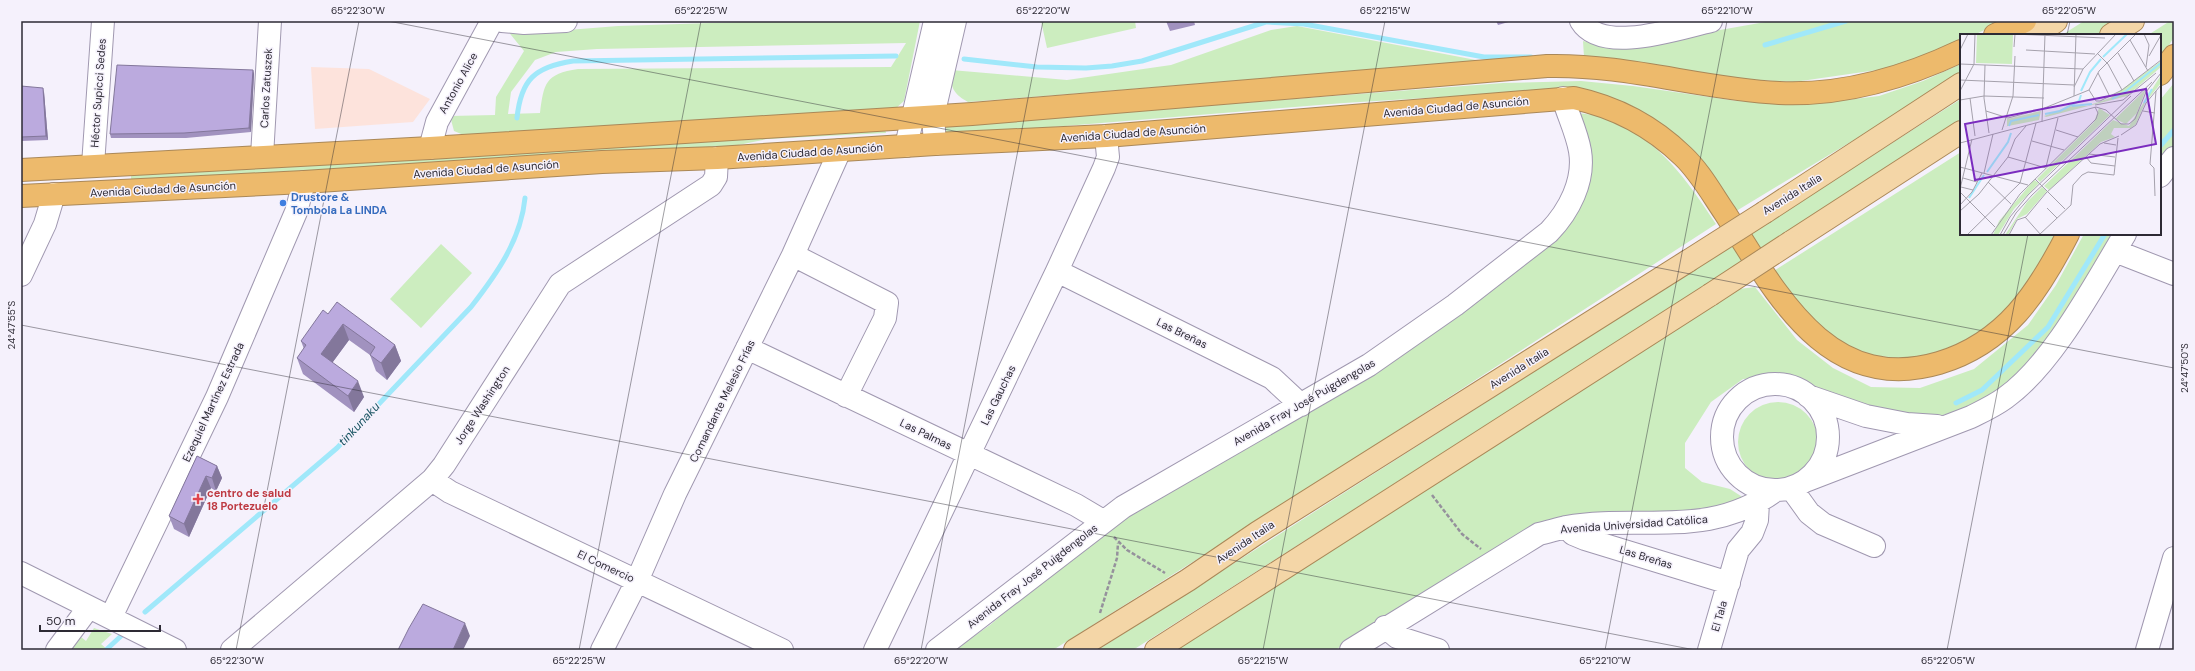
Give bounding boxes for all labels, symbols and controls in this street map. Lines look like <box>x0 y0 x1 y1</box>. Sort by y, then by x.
text: 65°22'30"W <box>331 4 385 17</box>
text: 65°22'25"W <box>675 4 728 17</box>
text: 65°22'20"W <box>1016 4 1070 17</box>
text: 65°22'15"W <box>1360 4 1410 17</box>
text: 65°22'10"W <box>1701 4 1753 17</box>
text: 65°22'05"W <box>2042 4 2096 17</box>
inset map <box>1960 34 2161 235</box>
street label: Héctor Supicci Sedes <box>87 38 109 148</box>
street label: Carlos Zatuszek <box>257 47 275 128</box>
street label: Antonio Alice <box>435 50 481 116</box>
street label: Avenida Ciudad de Asunción <box>1383 94 1529 120</box>
street label: Avenida Ciudad de Asunción <box>1060 121 1206 145</box>
street label: Avenida Ciudad de Asunción <box>737 140 883 164</box>
street label: Avenida Ciudad de Asunción <box>413 157 559 181</box>
street label: Avenida Italia <box>1760 170 1824 218</box>
street label: Avenida Ciudad de Asunción <box>90 178 236 200</box>
place label: Drustore & Tombola La LINDA <box>291 190 387 217</box>
marker: Drustore & Tombola La LINDA <box>278 198 288 208</box>
text: 24°47'55"S <box>5 300 18 349</box>
street label: Las Breñas <box>1154 315 1210 351</box>
street label: Comandante Melesio Frías <box>686 337 758 465</box>
street label: Ezequiel Martínez Estrada <box>179 340 247 464</box>
text: 24°47'50"S <box>2178 343 2191 393</box>
street label: Avenida Italia <box>1487 344 1551 392</box>
street label: Avenida Fray José Puigdengolas <box>1230 355 1378 449</box>
street label: Jorge Washington <box>451 363 513 447</box>
street label: Las Gauchas <box>977 363 1019 427</box>
water label: tinkunaku <box>335 399 383 449</box>
street label: Las Palmas <box>898 415 954 453</box>
place label: centro de salud 18 Portezuelo <box>207 486 291 513</box>
marker: centro de salud 18 Portezuelo <box>192 493 204 505</box>
street label: Avenida Universidad Católica <box>1560 512 1708 536</box>
street label: Avenida Italia <box>1213 517 1277 567</box>
street label: Avenida Fray José Puigdengolas <box>964 521 1100 631</box>
street label: Las Breñas <box>1618 542 1674 572</box>
street label: El Comercio <box>575 547 637 585</box>
street label: El Tala <box>1708 599 1730 633</box>
scale bar <box>40 607 160 633</box>
text: 50 m <box>46 613 75 629</box>
text: 65°22'30"W <box>210 654 264 667</box>
text: 65°22'25"W <box>553 654 606 667</box>
text: 65°22'20"W <box>894 654 948 667</box>
text: 65°22'15"W <box>1238 654 1288 667</box>
text: 65°22'10"W <box>1579 654 1631 667</box>
text: 65°22'05"W <box>1921 654 1975 667</box>

